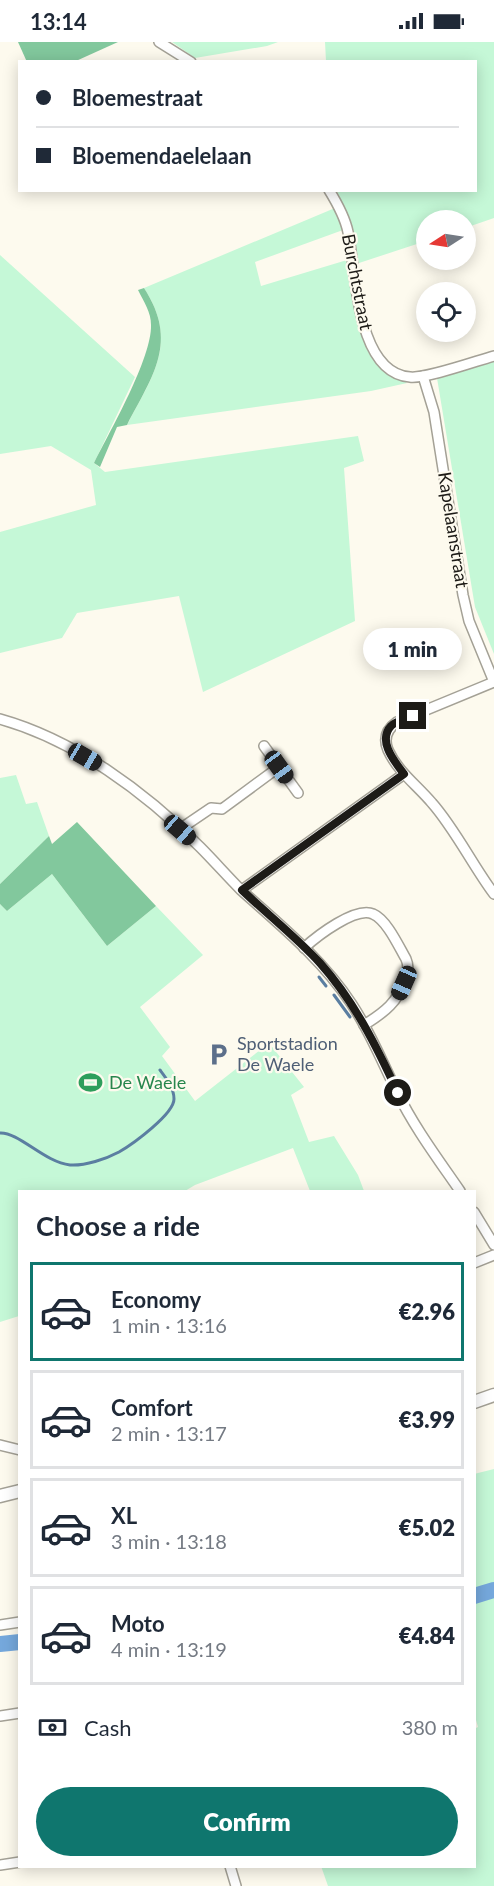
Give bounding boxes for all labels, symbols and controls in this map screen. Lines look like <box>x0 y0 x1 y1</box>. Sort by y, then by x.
text: 13:14 <box>30 8 87 35</box>
text: Bloemestraat <box>72 84 203 111</box>
text: Bloemendaelelaan <box>72 142 252 169</box>
north arrow <box>416 210 476 270</box>
map controls <box>416 210 476 342</box>
street label: Burchtstraat <box>338 232 378 332</box>
button: locate <box>416 282 476 342</box>
street label: Kapelaanstraat <box>434 470 474 590</box>
callout: 1 min <box>364 629 462 671</box>
text: 1 min <box>388 637 437 661</box>
route end <box>399 702 426 729</box>
car <box>65 740 105 774</box>
car <box>261 747 297 787</box>
car <box>161 811 199 849</box>
car <box>388 963 420 1003</box>
place label: Sportstadion De Waele <box>237 1032 338 1075</box>
parking icon: Sportstadion De Waele <box>206 1041 232 1067</box>
sports icon: De Waele <box>78 1070 104 1096</box>
place label: De Waele <box>109 1071 186 1093</box>
route start <box>384 1079 411 1106</box>
text: Choose a ride <box>36 1209 200 1242</box>
icon: car <box>39 1285 93 1339</box>
text: Economy <box>111 1286 201 1313</box>
text: €2.96 <box>399 1298 455 1325</box>
text: 1 min · 13:16 <box>111 1313 227 1337</box>
icon: car <box>39 1393 93 1447</box>
text: Comfort <box>111 1394 193 1421</box>
text: €3.99 <box>399 1406 455 1433</box>
text: 2 min · 13:17 <box>111 1421 227 1445</box>
icon: car <box>39 1501 93 1555</box>
text: XL <box>111 1502 137 1529</box>
text: €5.02 <box>399 1514 455 1541</box>
text: 3 min · 13:18 <box>111 1529 227 1553</box>
icon: car <box>39 1609 93 1663</box>
text: Moto <box>111 1610 165 1637</box>
text: €4.84 <box>399 1622 455 1649</box>
text: 4 min · 13:19 <box>111 1637 227 1661</box>
icon: cash <box>36 1711 69 1744</box>
text: Cash <box>84 1714 131 1741</box>
text: 380 m <box>402 1715 458 1739</box>
button: Confirm <box>36 1787 458 1856</box>

